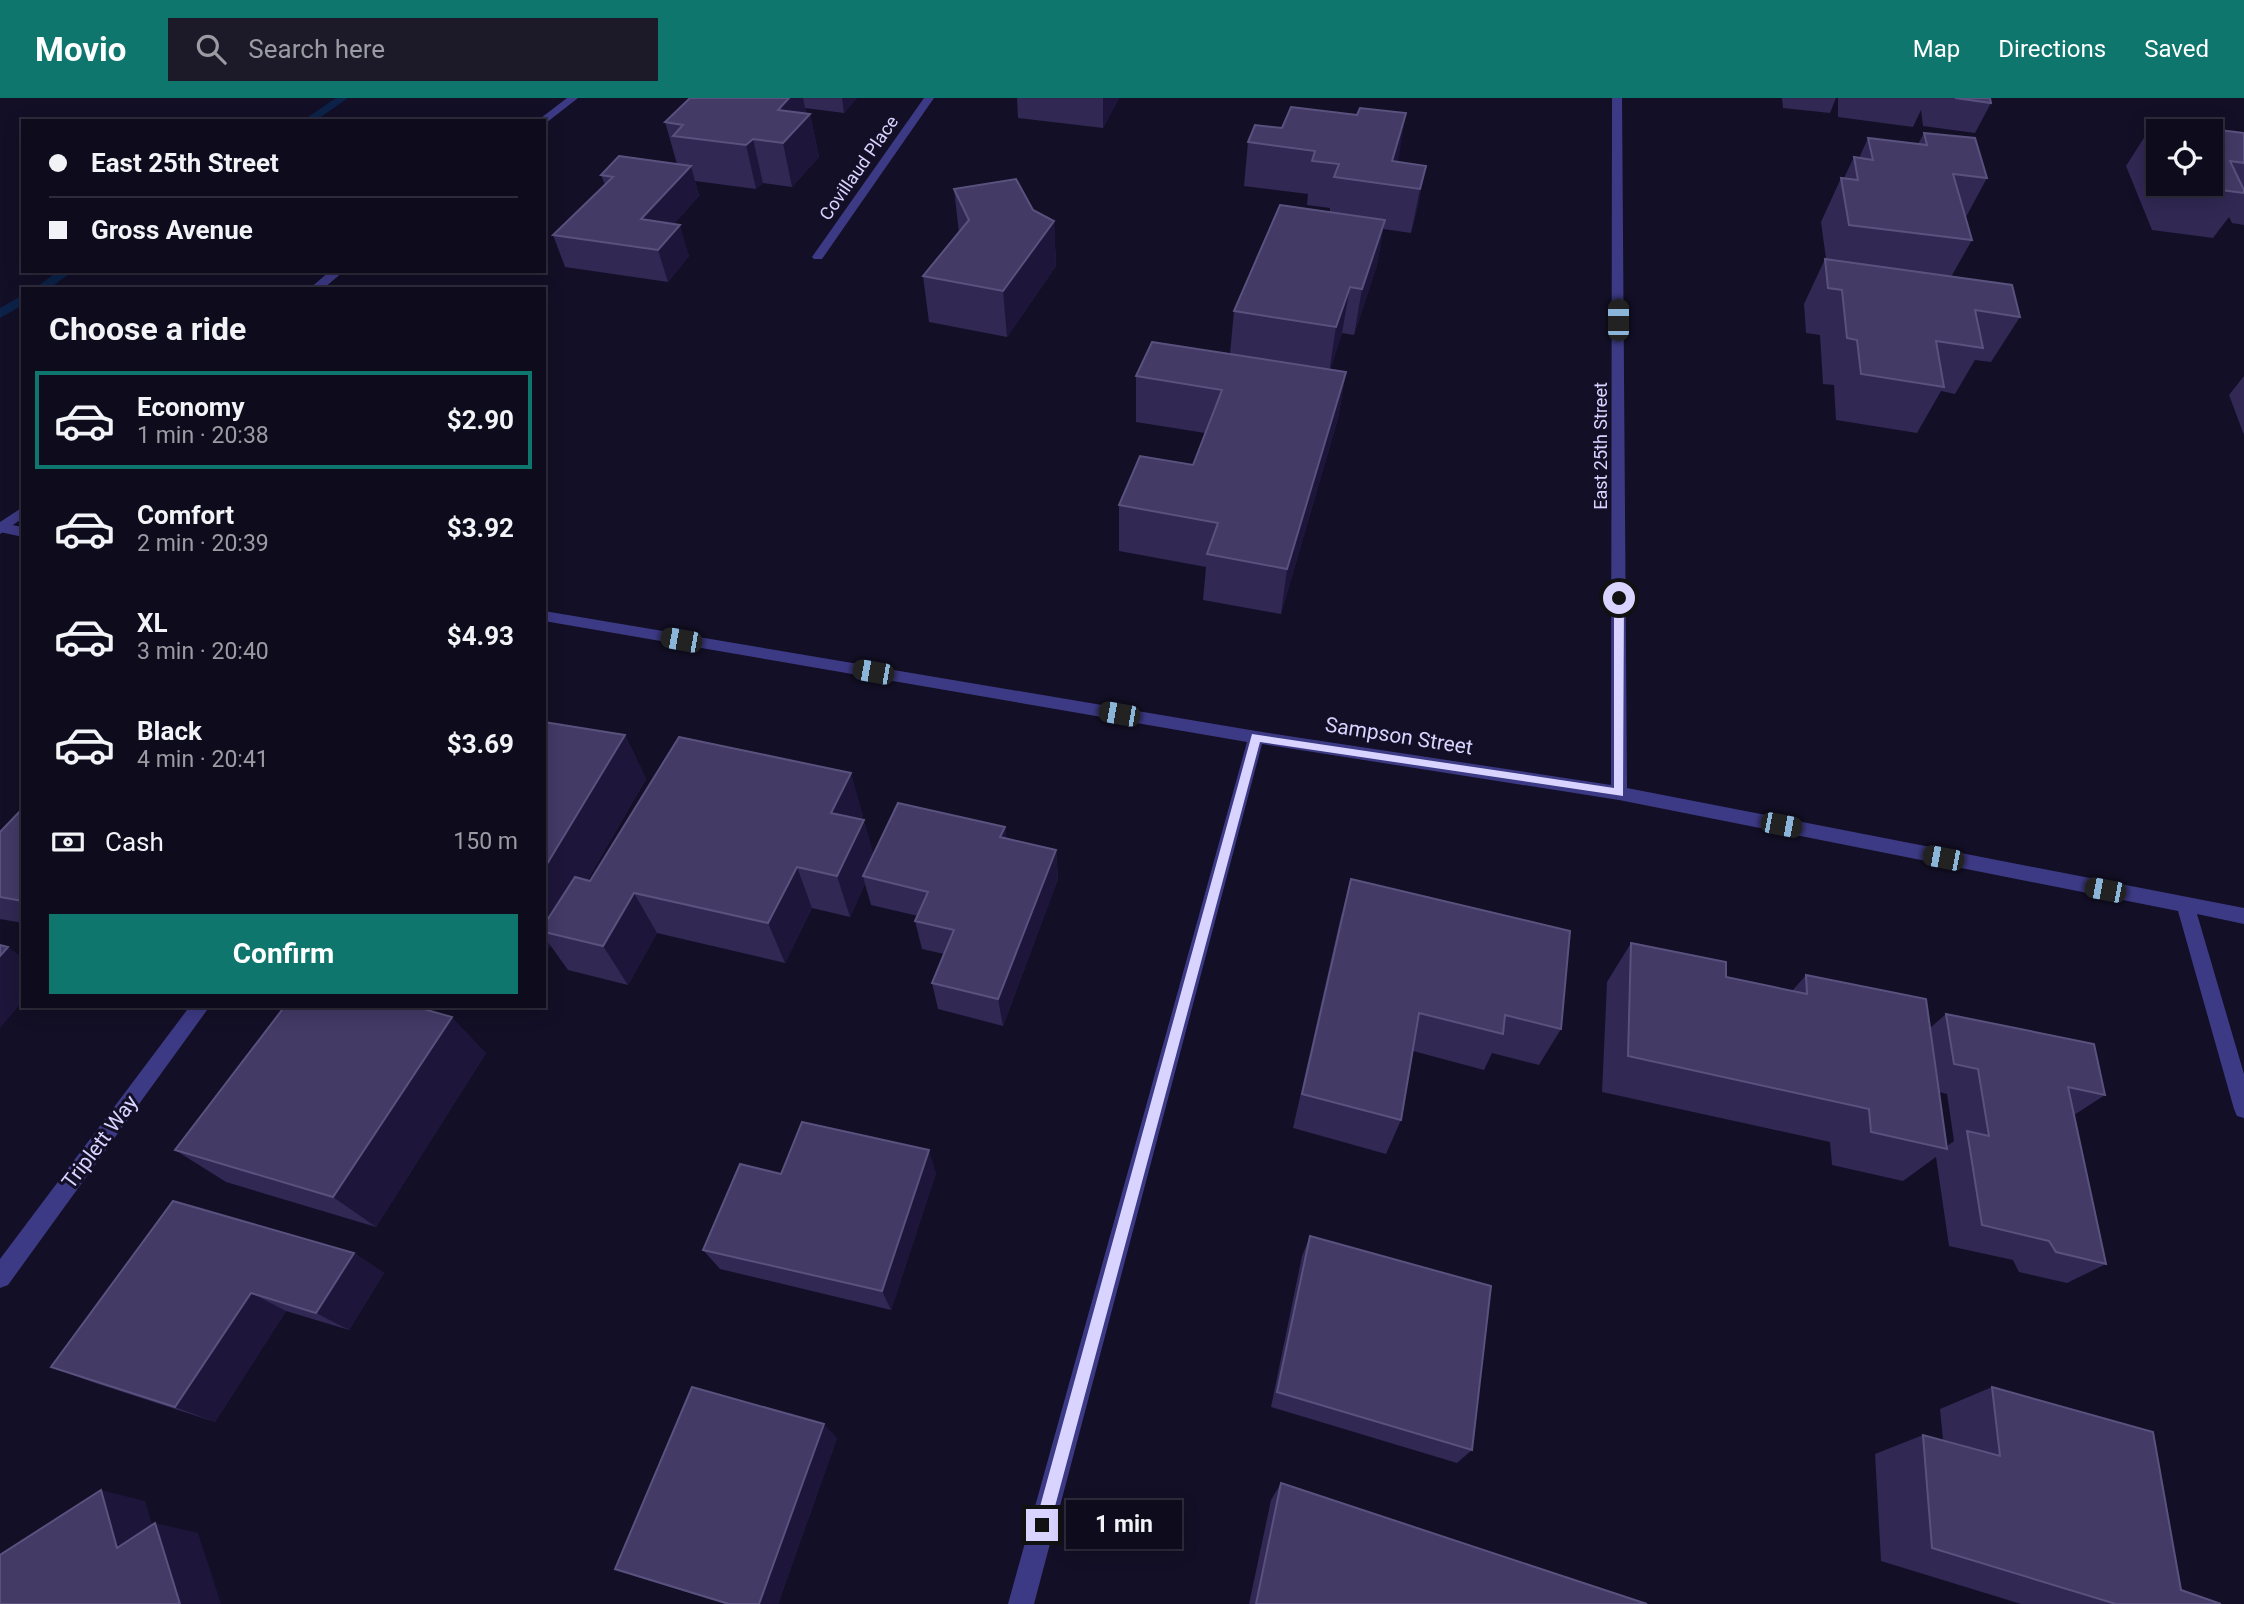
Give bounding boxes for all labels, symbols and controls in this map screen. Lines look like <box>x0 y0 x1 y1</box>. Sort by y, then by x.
search box <box>168 18 658 81</box>
text: Movio <box>35 30 126 69</box>
icon: search <box>192 30 230 68</box>
text: Search here <box>248 34 385 64</box>
text: Map <box>1913 35 1960 63</box>
text: Directions <box>1998 35 2106 63</box>
text: Saved <box>2144 35 2209 63</box>
street label: Covillaud Place <box>815 112 902 224</box>
map controls <box>2146 119 2223 196</box>
button: locate <box>2146 119 2223 196</box>
text: East 25th Street <box>91 148 279 178</box>
text: Gross Avenue <box>91 215 253 245</box>
car <box>1608 299 1629 341</box>
text: Choose a ride <box>49 310 246 348</box>
street label: East 25th Street <box>1590 382 1611 510</box>
icon: car <box>53 389 116 452</box>
text: Economy <box>137 392 244 422</box>
text: $2.90 <box>447 405 514 435</box>
text: 1 min · 20:38 <box>137 422 269 449</box>
icon: car <box>53 497 116 560</box>
text: Comfort <box>137 500 234 530</box>
text: $3.92 <box>447 513 514 543</box>
text: 2 min · 20:39 <box>137 530 269 557</box>
route start <box>1603 582 1635 614</box>
icon: car <box>53 605 116 668</box>
text: XL <box>137 608 168 638</box>
text: $4.93 <box>447 621 514 651</box>
car <box>659 626 704 654</box>
text: 3 min · 20:40 <box>137 638 269 665</box>
car <box>851 658 896 686</box>
car <box>1097 700 1142 728</box>
street label: Sampson Street <box>1323 712 1475 760</box>
icon: car <box>53 713 116 776</box>
text: Black <box>137 716 202 746</box>
text: $3.69 <box>447 729 514 759</box>
text: 4 min · 20:41 <box>137 746 269 773</box>
car <box>1759 811 1804 839</box>
icon: cash <box>49 823 87 861</box>
text: Cash <box>105 827 164 857</box>
text: 150 m <box>453 828 518 855</box>
car <box>1921 844 1966 872</box>
car <box>2083 876 2128 904</box>
button: Confirm <box>49 914 518 994</box>
street label: Triplett Way <box>57 1091 143 1193</box>
callout: 1 min <box>1066 1500 1182 1550</box>
route end <box>1026 1509 1058 1541</box>
text: 1 min <box>1095 1511 1153 1538</box>

